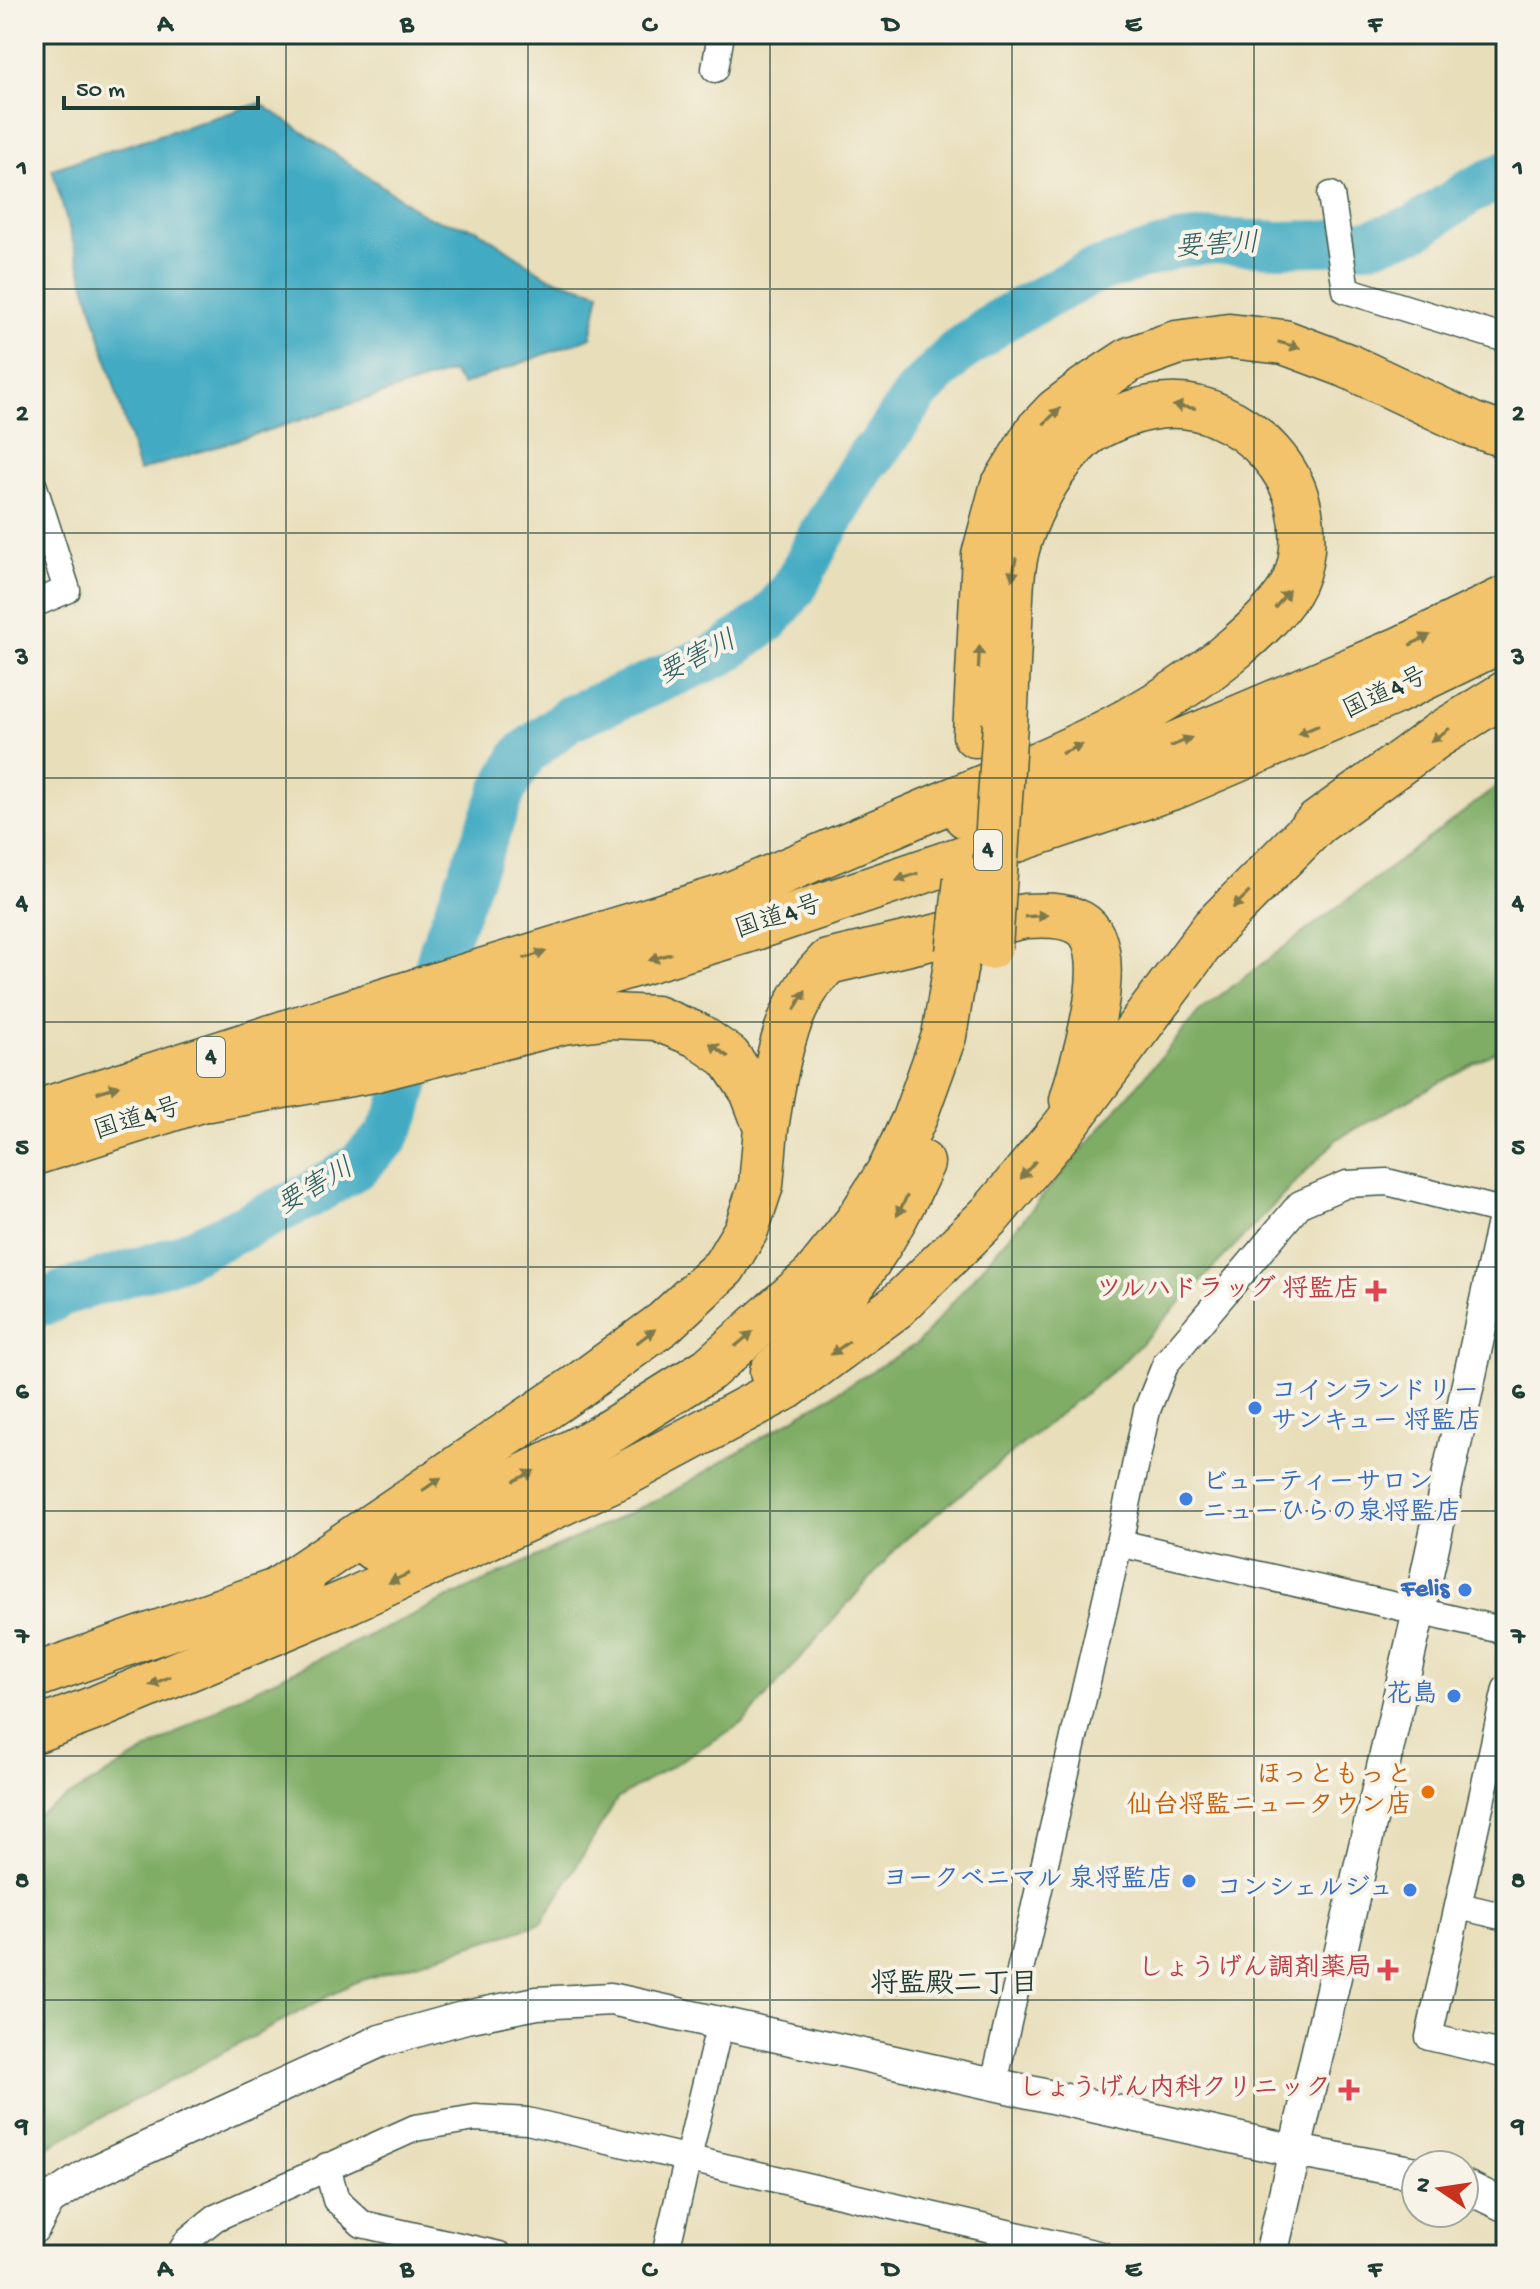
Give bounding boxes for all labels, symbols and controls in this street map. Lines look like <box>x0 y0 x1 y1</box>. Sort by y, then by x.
text: A <box>156 11 174 42</box>
text: B <box>399 11 415 42</box>
text: C <box>642 11 659 42</box>
text: D <box>881 11 901 42</box>
text: E <box>1125 11 1143 42</box>
text: F <box>1367 11 1383 42</box>
scale bar <box>64 60 258 110</box>
text: 50 m <box>76 77 125 106</box>
text: 1 <box>16 155 27 186</box>
text: 1 <box>1512 155 1523 186</box>
water label: 要害川 <box>1174 227 1260 266</box>
one-way arrow <box>1277 339 1301 352</box>
text: 2 <box>16 400 29 431</box>
one-way arrow <box>1171 400 1196 413</box>
text: 2 <box>1512 400 1525 431</box>
one-way arrow <box>1042 407 1061 426</box>
one-way arrow <box>1008 557 1020 582</box>
one-way arrow <box>1273 589 1290 609</box>
water label: 要害川 <box>653 624 743 693</box>
one-way arrow <box>1408 633 1431 647</box>
text: 3 <box>14 644 29 675</box>
one-way arrow <box>972 644 985 669</box>
text: 3 <box>1510 644 1525 675</box>
street label: 国道4号 <box>1338 661 1433 728</box>
one-way arrow <box>1297 723 1320 736</box>
one-way arrow <box>1429 727 1451 742</box>
one-way arrow <box>1169 735 1193 748</box>
one-way arrow <box>1060 742 1084 755</box>
road number: 4 <box>974 830 1002 870</box>
one-way arrow <box>895 871 919 883</box>
text: 4 <box>15 889 29 920</box>
street label: 国道4号 <box>731 889 827 948</box>
text: 4 <box>1511 889 1525 920</box>
one-way arrow <box>1232 890 1251 909</box>
one-way arrow <box>1024 909 1049 922</box>
one-way arrow <box>524 948 548 961</box>
one-way arrow <box>647 951 671 964</box>
one-way arrow <box>793 988 807 1011</box>
road number: 4 <box>197 1037 225 1077</box>
one-way arrow <box>709 1043 729 1059</box>
one-way arrow <box>97 1082 121 1095</box>
street label: 国道4号 <box>90 1092 186 1149</box>
text: 5 <box>15 1134 29 1165</box>
text: 5 <box>1511 1134 1525 1165</box>
water label: 要害川 <box>271 1152 361 1223</box>
one-way arrow <box>1020 1160 1037 1180</box>
one-way arrow <box>896 1194 909 1217</box>
place label: ツルハドラッグ 将監店 <box>1095 1274 1360 1307</box>
marker: ツルハドラッグ 将監店 <box>1367 1282 1385 1300</box>
one-way arrow <box>636 1328 656 1344</box>
one-way arrow <box>734 1331 754 1348</box>
one-way arrow <box>829 1340 850 1355</box>
text: 6 <box>15 1378 29 1409</box>
place label: コインランドリー サンキュー 将監店 <box>1271 1378 1482 1439</box>
text: 6 <box>1511 1378 1525 1409</box>
marker: コインランドリー サンキュー 将監店 <box>1246 1399 1264 1417</box>
one-way arrow <box>513 1469 536 1483</box>
place label: ビューティーサロン ニューひらの泉将監店 <box>1202 1469 1461 1530</box>
one-way arrow <box>422 1477 443 1492</box>
marker: ビューティーサロン ニューひらの泉将監店 <box>1177 1490 1195 1508</box>
one-way arrow <box>387 1571 411 1585</box>
place label: Felis <box>1400 1575 1450 1606</box>
marker: Felis <box>1456 1581 1474 1599</box>
text: 7 <box>13 1623 30 1654</box>
text: 7 <box>1509 1623 1526 1654</box>
one-way arrow <box>148 1674 172 1687</box>
place label: 花島 <box>1386 1679 1438 1712</box>
marker: 花島 <box>1445 1687 1463 1705</box>
place label: ほっともっと 仙台将監ニュータウン店 <box>1127 1762 1412 1823</box>
marker: ほっともっと 仙台将監ニュータウン店 <box>1419 1783 1437 1801</box>
place label: ヨークベニマル 泉将監店 <box>883 1864 1173 1897</box>
text: 8 <box>15 1867 29 1898</box>
text: 8 <box>1511 1867 1525 1898</box>
marker: ヨークベニマル 泉将監店 <box>1180 1872 1198 1890</box>
place label: コンシェルジュ <box>1216 1875 1394 1906</box>
marker: コンシェルジュ <box>1401 1881 1419 1899</box>
place label: しょうげん調剤薬局 <box>1138 1953 1372 1986</box>
marker: しょうげん調剤薬局 <box>1379 1961 1397 1979</box>
district label: 将監殿二丁目 <box>870 1968 1038 2002</box>
place label: しょうげん内科クリニック <box>1019 2073 1331 2106</box>
marker: しょうげん内科クリニック <box>1338 2079 1360 2101</box>
text: 9 <box>13 2112 29 2143</box>
text: 9 <box>1509 2112 1525 2143</box>
north arrow <box>1400 2149 1480 2229</box>
text: N <box>1410 2175 1439 2195</box>
text: A <box>156 2256 174 2287</box>
text: B <box>399 2256 415 2287</box>
text: C <box>642 2256 659 2287</box>
text: D <box>881 2256 901 2287</box>
text: E <box>1125 2256 1143 2287</box>
text: F <box>1367 2256 1383 2287</box>

